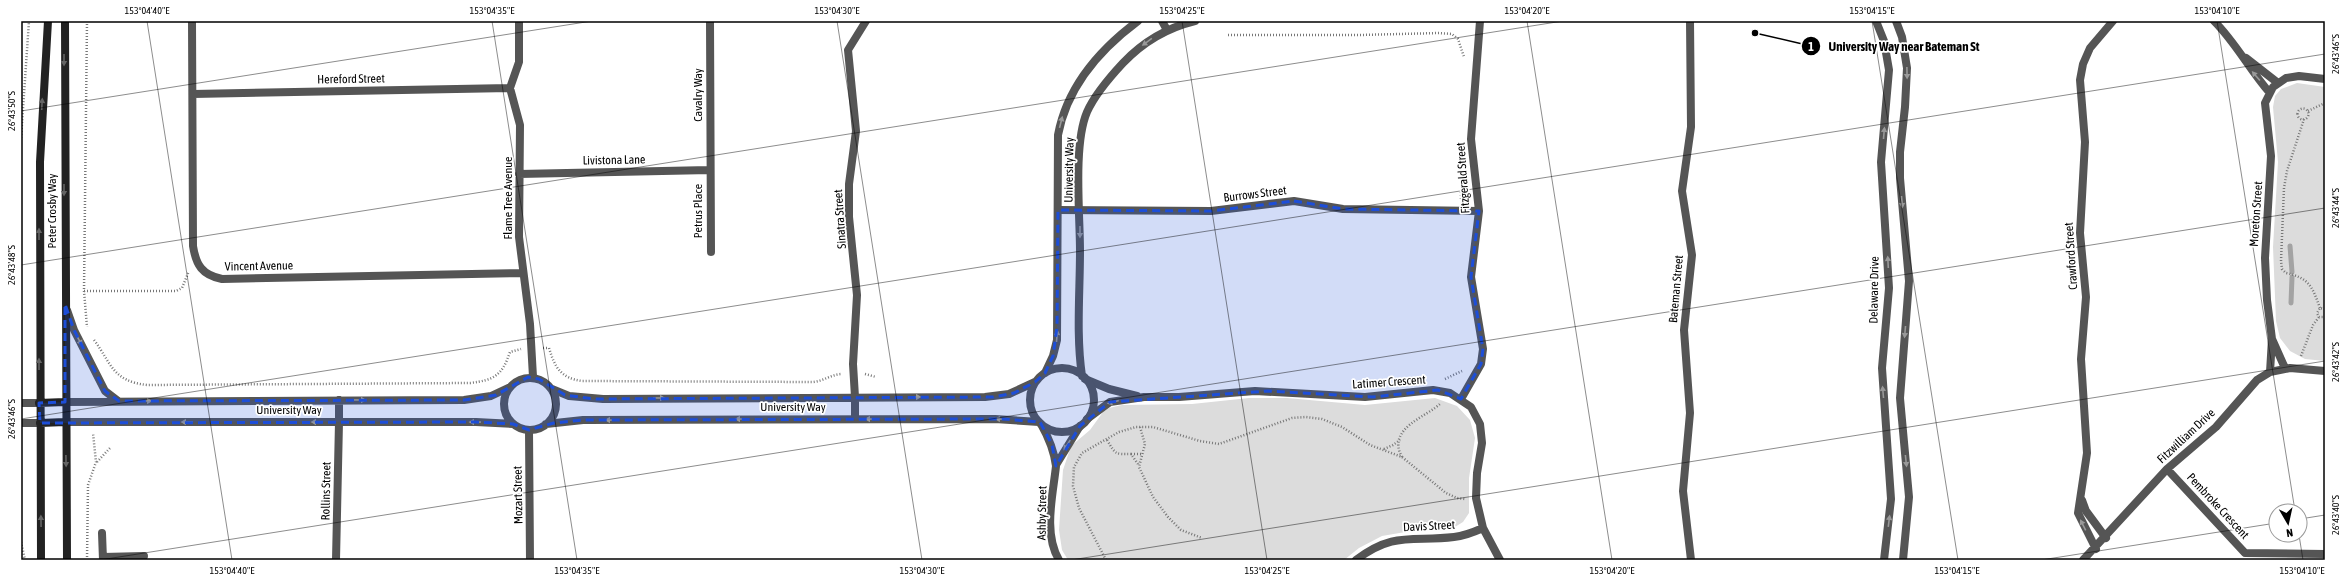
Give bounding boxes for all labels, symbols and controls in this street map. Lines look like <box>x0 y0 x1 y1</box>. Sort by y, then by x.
text: 153°04'40"E <box>125 5 170 16</box>
text: 153°04'35"E <box>470 5 515 16</box>
text: 153°04'30"E <box>815 5 860 16</box>
text: 153°04'25"E <box>1160 5 1205 16</box>
text: 153°04'20"E <box>1505 5 1550 16</box>
text: 153°04'15"E <box>1850 5 1895 16</box>
text: 153°04'10"E <box>2195 5 2240 16</box>
callout: University Way near Bateman St <box>1801 34 1988 59</box>
text: 26°43'46"S <box>2330 34 2341 74</box>
one-way arrow <box>1141 38 1152 46</box>
text: University Way near Bateman St <box>1829 39 1980 54</box>
text: 1 <box>1808 40 1814 54</box>
one-way arrow <box>61 54 67 67</box>
one-way arrow <box>1903 67 1910 79</box>
street label: Cavalry Way <box>691 68 705 122</box>
street label: Hereford Street <box>317 71 385 87</box>
one-way arrow <box>2251 71 2260 81</box>
text: 26°43'50"S <box>6 91 17 131</box>
one-way arrow <box>39 97 45 110</box>
one-way arrow <box>1058 116 1064 128</box>
one-way arrow <box>1880 127 1887 139</box>
street label: University Way <box>1061 137 1077 203</box>
street label: Fitzgerald Street <box>1453 141 1472 214</box>
street label: Livistona Lane <box>582 152 646 168</box>
street label: Flame Tree Avenue <box>501 156 515 240</box>
street label: Peter Crosby Way <box>45 173 59 249</box>
street label: Moreton Street <box>2247 180 2265 247</box>
street label: Burrows Street <box>1223 183 1288 205</box>
one-way arrow <box>61 184 67 197</box>
street label: Petrus Place <box>691 184 705 238</box>
street label: Sinatra Street <box>831 188 849 249</box>
text: 26°43'44"S <box>2330 188 2341 228</box>
one-way arrow <box>1899 196 1905 208</box>
street label: Crawford Street <box>2062 221 2080 290</box>
one-way arrow <box>1077 226 1083 239</box>
one-way arrow <box>36 227 42 240</box>
text: 26°43'48"S <box>6 245 17 285</box>
street label: Bateman Street <box>1666 254 1686 324</box>
one-way arrow <box>1885 255 1891 268</box>
street label: Delaware Drive <box>1866 256 1882 324</box>
street label: Vincent Avenue <box>225 258 293 274</box>
one-way arrow <box>1901 325 1908 338</box>
one-way arrow <box>1053 330 1060 342</box>
one-way arrow <box>76 334 83 346</box>
text: 26°43'42"S <box>2330 342 2341 382</box>
one-way arrow <box>36 357 42 370</box>
street label: Latimer Crescent <box>1352 372 1427 392</box>
one-way arrow <box>1880 386 1886 398</box>
one-way arrow <box>909 394 922 400</box>
one-way arrow <box>653 395 666 401</box>
one-way arrow <box>140 397 152 404</box>
one-way arrow <box>354 397 367 403</box>
text: 26°43'46"S <box>6 399 17 439</box>
one-way arrow <box>1106 399 1118 405</box>
street label: University Way <box>760 400 826 414</box>
street label: University Way <box>256 403 322 417</box>
street label: Fitzwilliam Drive <box>2154 406 2218 466</box>
one-way arrow <box>735 416 747 423</box>
one-way arrow <box>864 416 877 422</box>
one-way arrow <box>995 416 1007 423</box>
one-way arrow <box>604 417 617 423</box>
one-way arrow <box>180 419 193 425</box>
one-way arrow <box>310 419 323 425</box>
one-way arrow <box>468 419 481 425</box>
one-way arrow <box>1063 440 1071 450</box>
one-way arrow <box>63 455 69 468</box>
one-way arrow <box>1903 455 1909 467</box>
street label: Rollins Street <box>318 461 334 521</box>
street label: Mozart Street <box>510 465 526 524</box>
street label: Pembroke Crescent <box>2184 470 2252 542</box>
street label: Ashby Street <box>1035 485 1049 540</box>
text: 26°43'40"S <box>2330 495 2341 535</box>
north arrow <box>2268 503 2308 543</box>
one-way arrow <box>38 514 44 527</box>
one-way arrow <box>1886 515 1892 527</box>
street label: Davis Street <box>1403 518 1456 534</box>
one-way arrow <box>2080 519 2086 530</box>
text: N <box>2285 526 2294 539</box>
text: 153°04'40"E <box>210 565 255 576</box>
text: 153°04'35"E <box>555 565 600 576</box>
text: 153°04'30"E <box>900 565 945 576</box>
text: 153°04'25"E <box>1245 565 1290 576</box>
text: 153°04'20"E <box>1590 565 1635 576</box>
text: 153°04'15"E <box>1935 565 1980 576</box>
text: 153°04'10"E <box>2280 565 2325 576</box>

